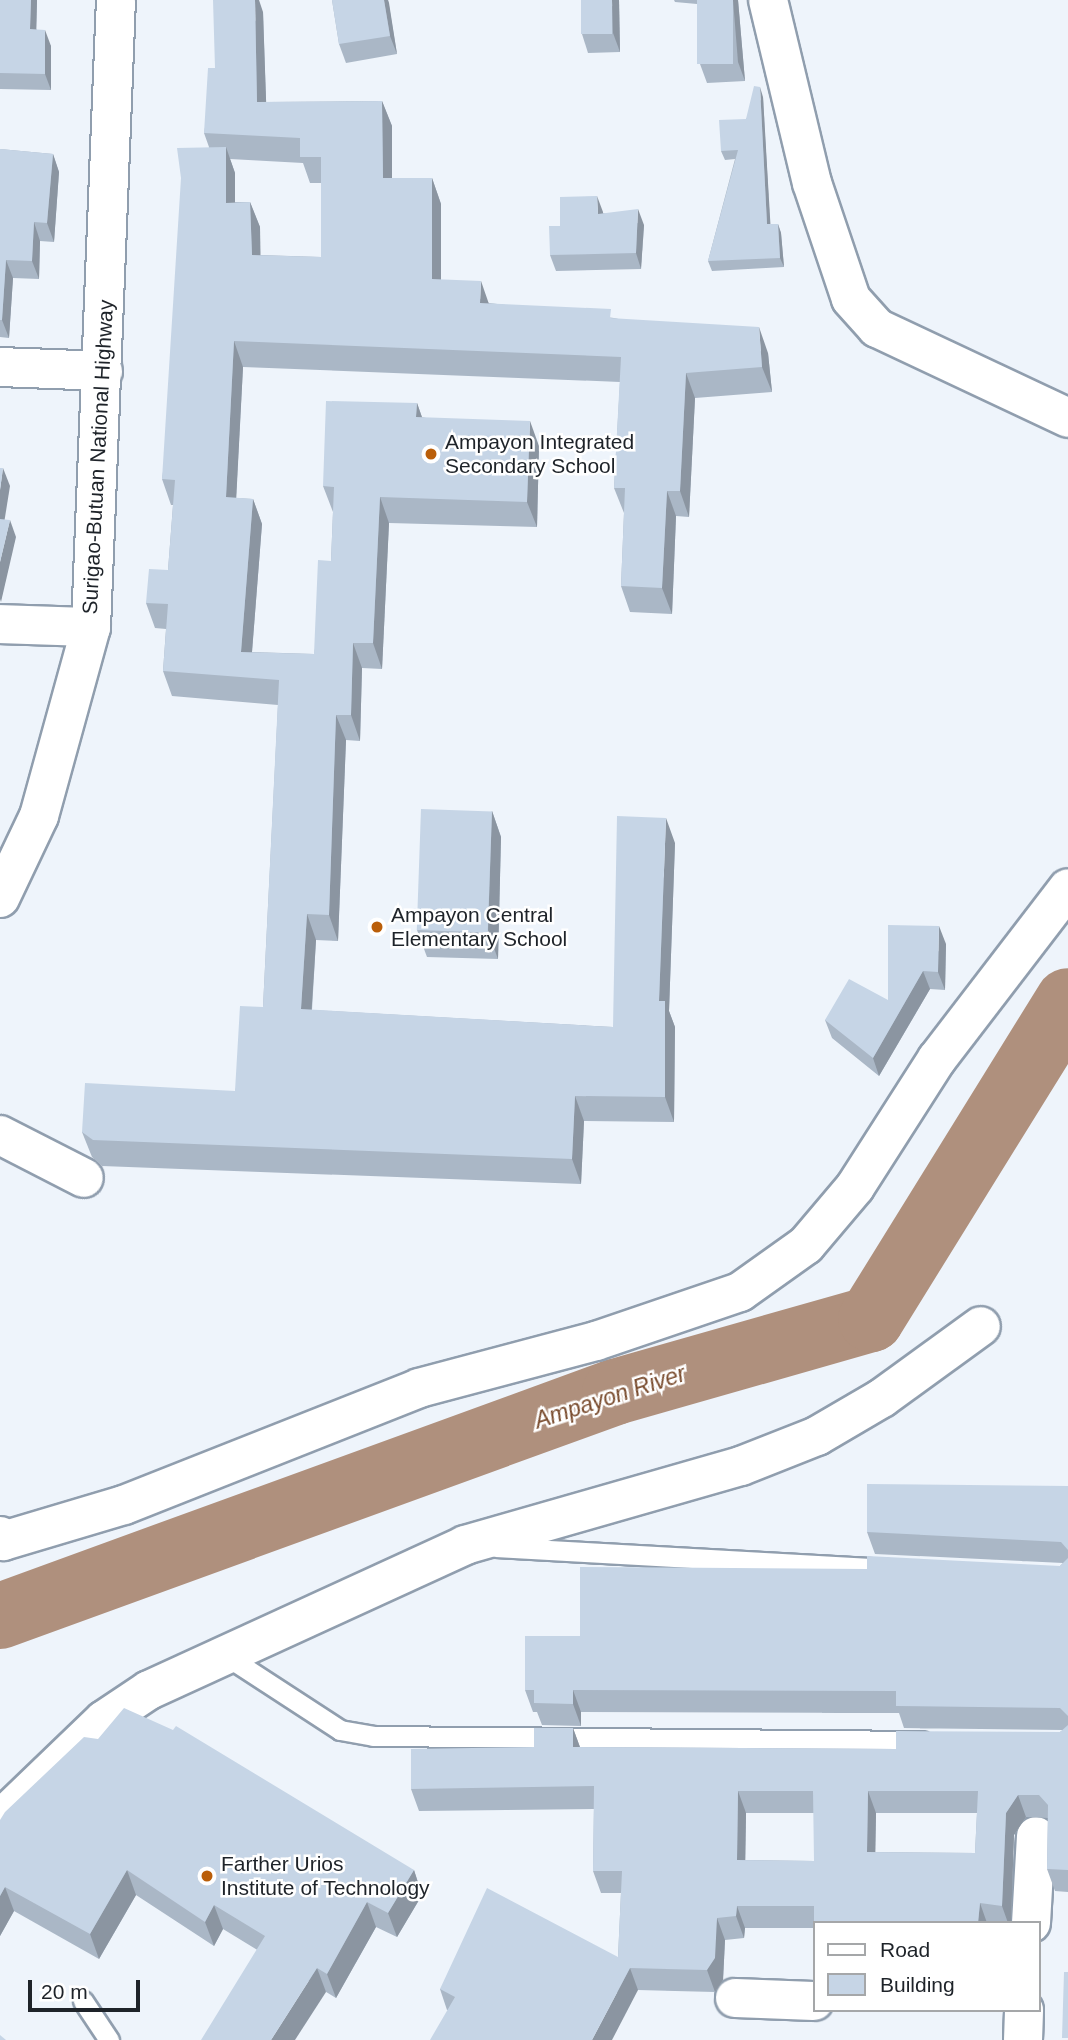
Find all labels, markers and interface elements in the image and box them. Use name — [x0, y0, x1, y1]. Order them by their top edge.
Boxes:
street label: Surigao-Butuan National Highway — [77, 299, 119, 615]
place label: Ampayon Integrated Secondary School — [445, 429, 634, 479]
marker: Ampayon Integrated Secondary School — [423, 446, 439, 462]
place label: Ampayon Central Elementary School — [391, 902, 567, 952]
marker: Ampayon Central Elementary School — [369, 919, 385, 935]
water label: Ampayon River — [531, 1360, 689, 1434]
place label: Farther Urios Institute of Technology — [221, 1851, 430, 1901]
marker: Farther Urios Institute of Technology — [199, 1868, 215, 1884]
legend — [813, 1921, 1040, 2012]
text: Road — [880, 1938, 930, 1961]
scale bar — [32, 1966, 144, 2010]
text: Building — [880, 1973, 955, 1996]
text: 20 m — [41, 1980, 88, 2003]

